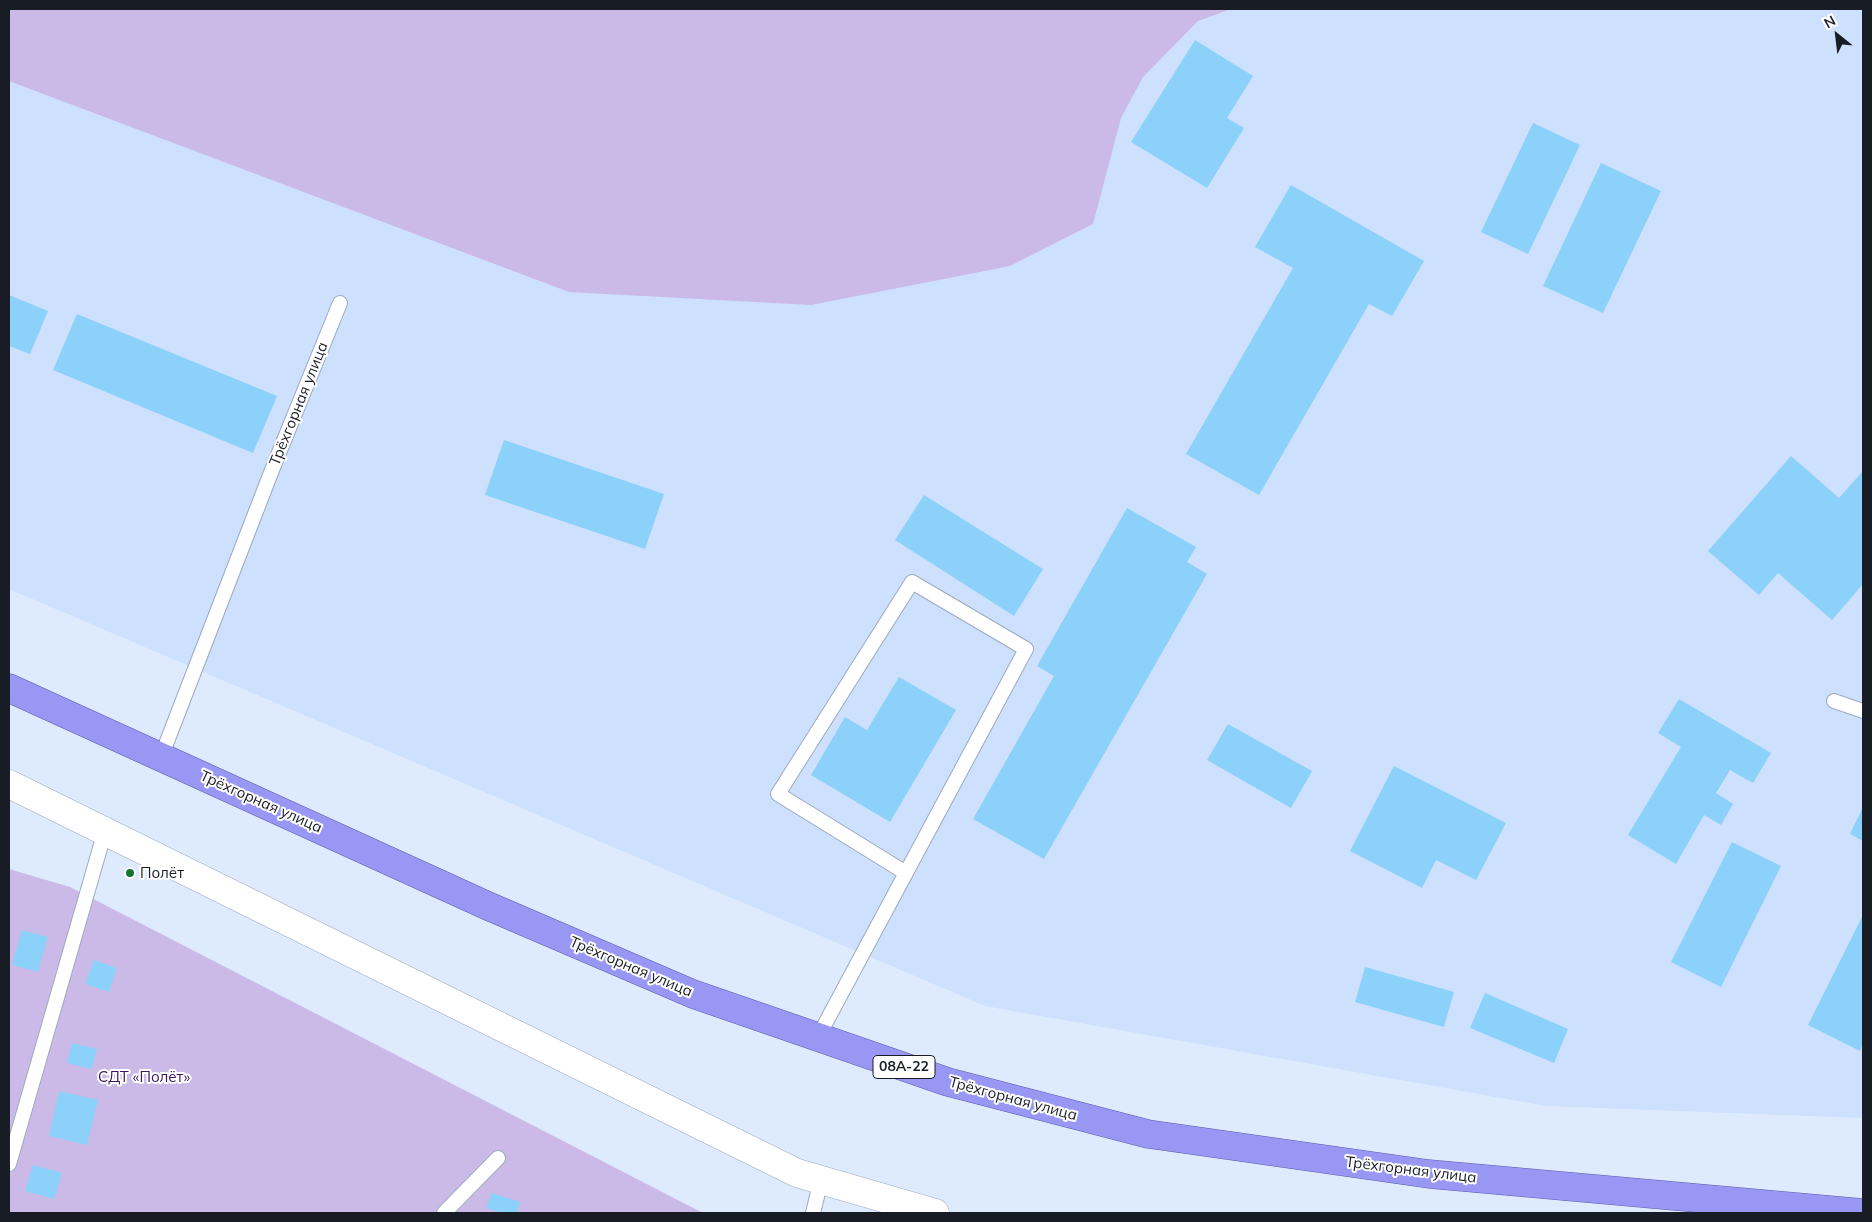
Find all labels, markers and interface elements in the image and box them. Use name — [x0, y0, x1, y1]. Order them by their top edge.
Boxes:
north arrow — [1812, 10, 1862, 60]
text: N — [1821, 11, 1839, 32]
street label: Трёхгорная улица — [266, 339, 332, 469]
street label: Трёхгорная улица — [197, 767, 325, 837]
place label: Полёт — [140, 864, 184, 882]
marker: Полёт — [124, 867, 136, 879]
street label: Трёхгорная улица — [567, 933, 695, 1001]
road number: 08А-22 — [873, 1056, 935, 1078]
park label: СДТ «Полёт» — [98, 1068, 190, 1086]
street label: Трёхгорная улица — [947, 1073, 1079, 1125]
street label: Трёхгорная улица — [1344, 1153, 1478, 1187]

